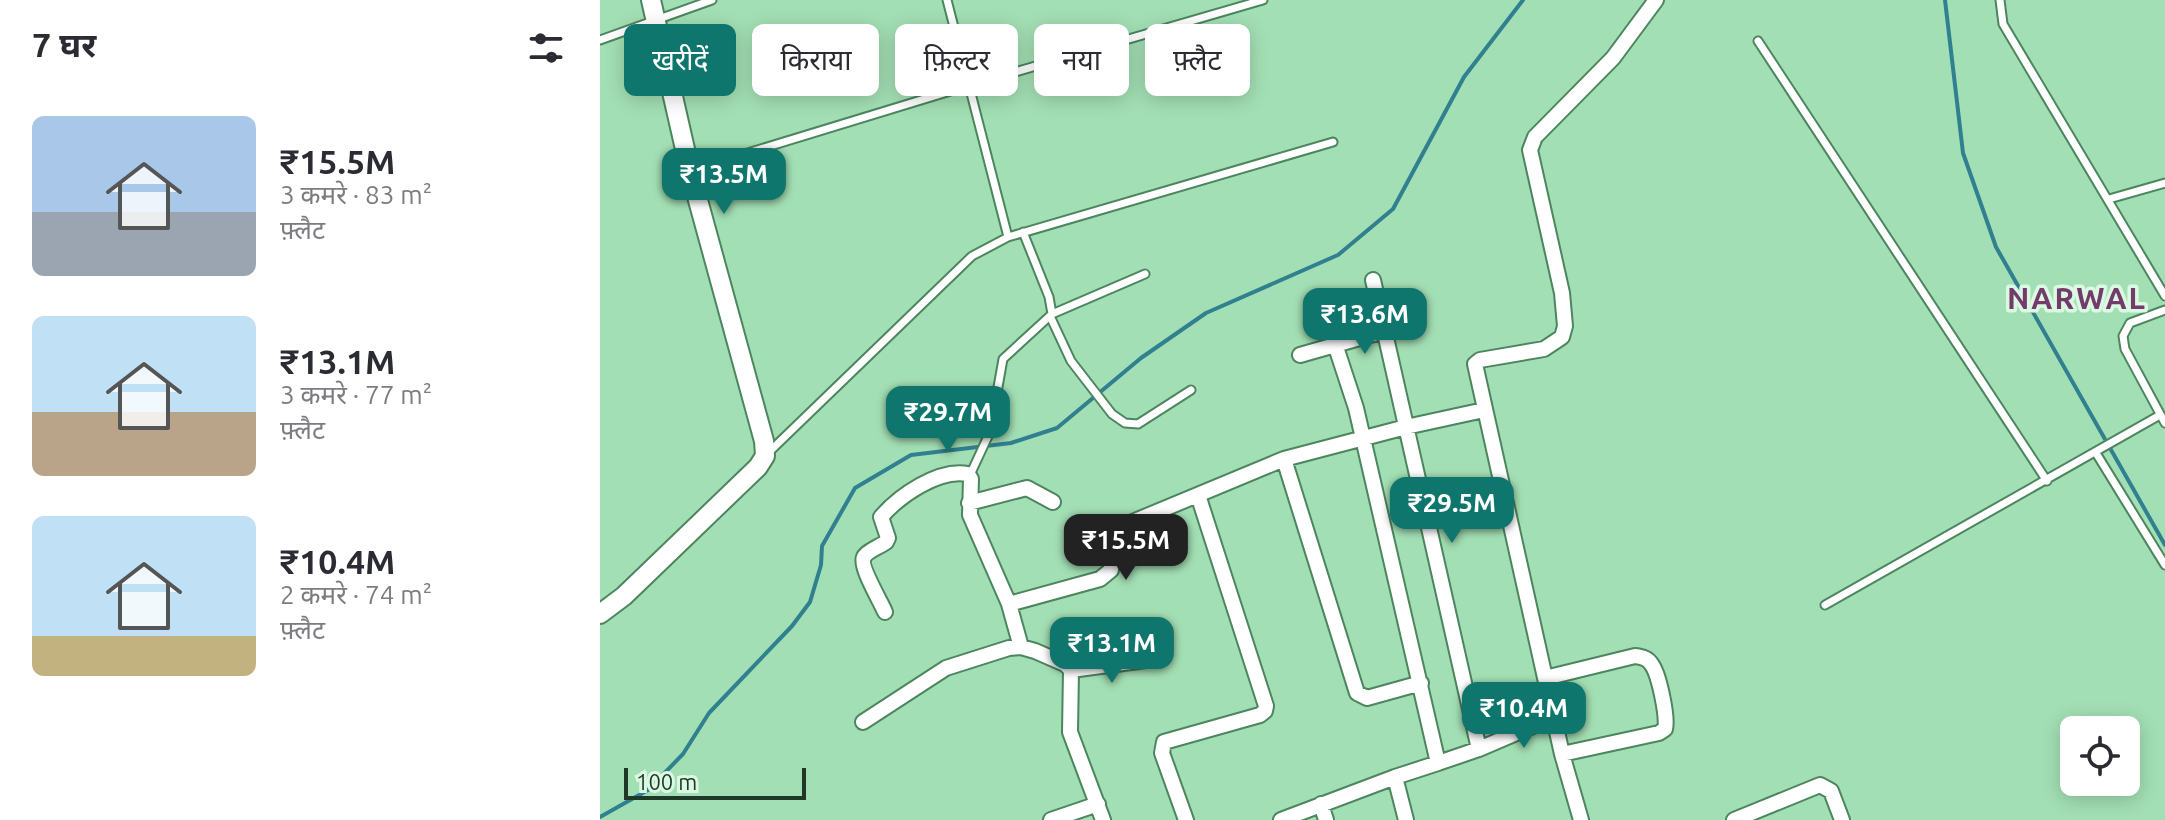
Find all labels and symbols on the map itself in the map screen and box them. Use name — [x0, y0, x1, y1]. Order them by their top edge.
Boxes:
pin: ₹13.5M — [659, 148, 789, 216]
district label: NARWAL — [2007, 281, 2147, 315]
pin: ₹13.6M — [1300, 288, 1430, 356]
pin: ₹29.7M — [883, 386, 1013, 454]
pin: ₹29.5M — [1387, 477, 1517, 545]
pin: ₹15.5M — [1061, 514, 1191, 582]
pin: ₹13.1M — [1047, 617, 1177, 685]
pin: ₹10.4M — [1459, 682, 1589, 750]
scale bar — [624, 764, 806, 800]

